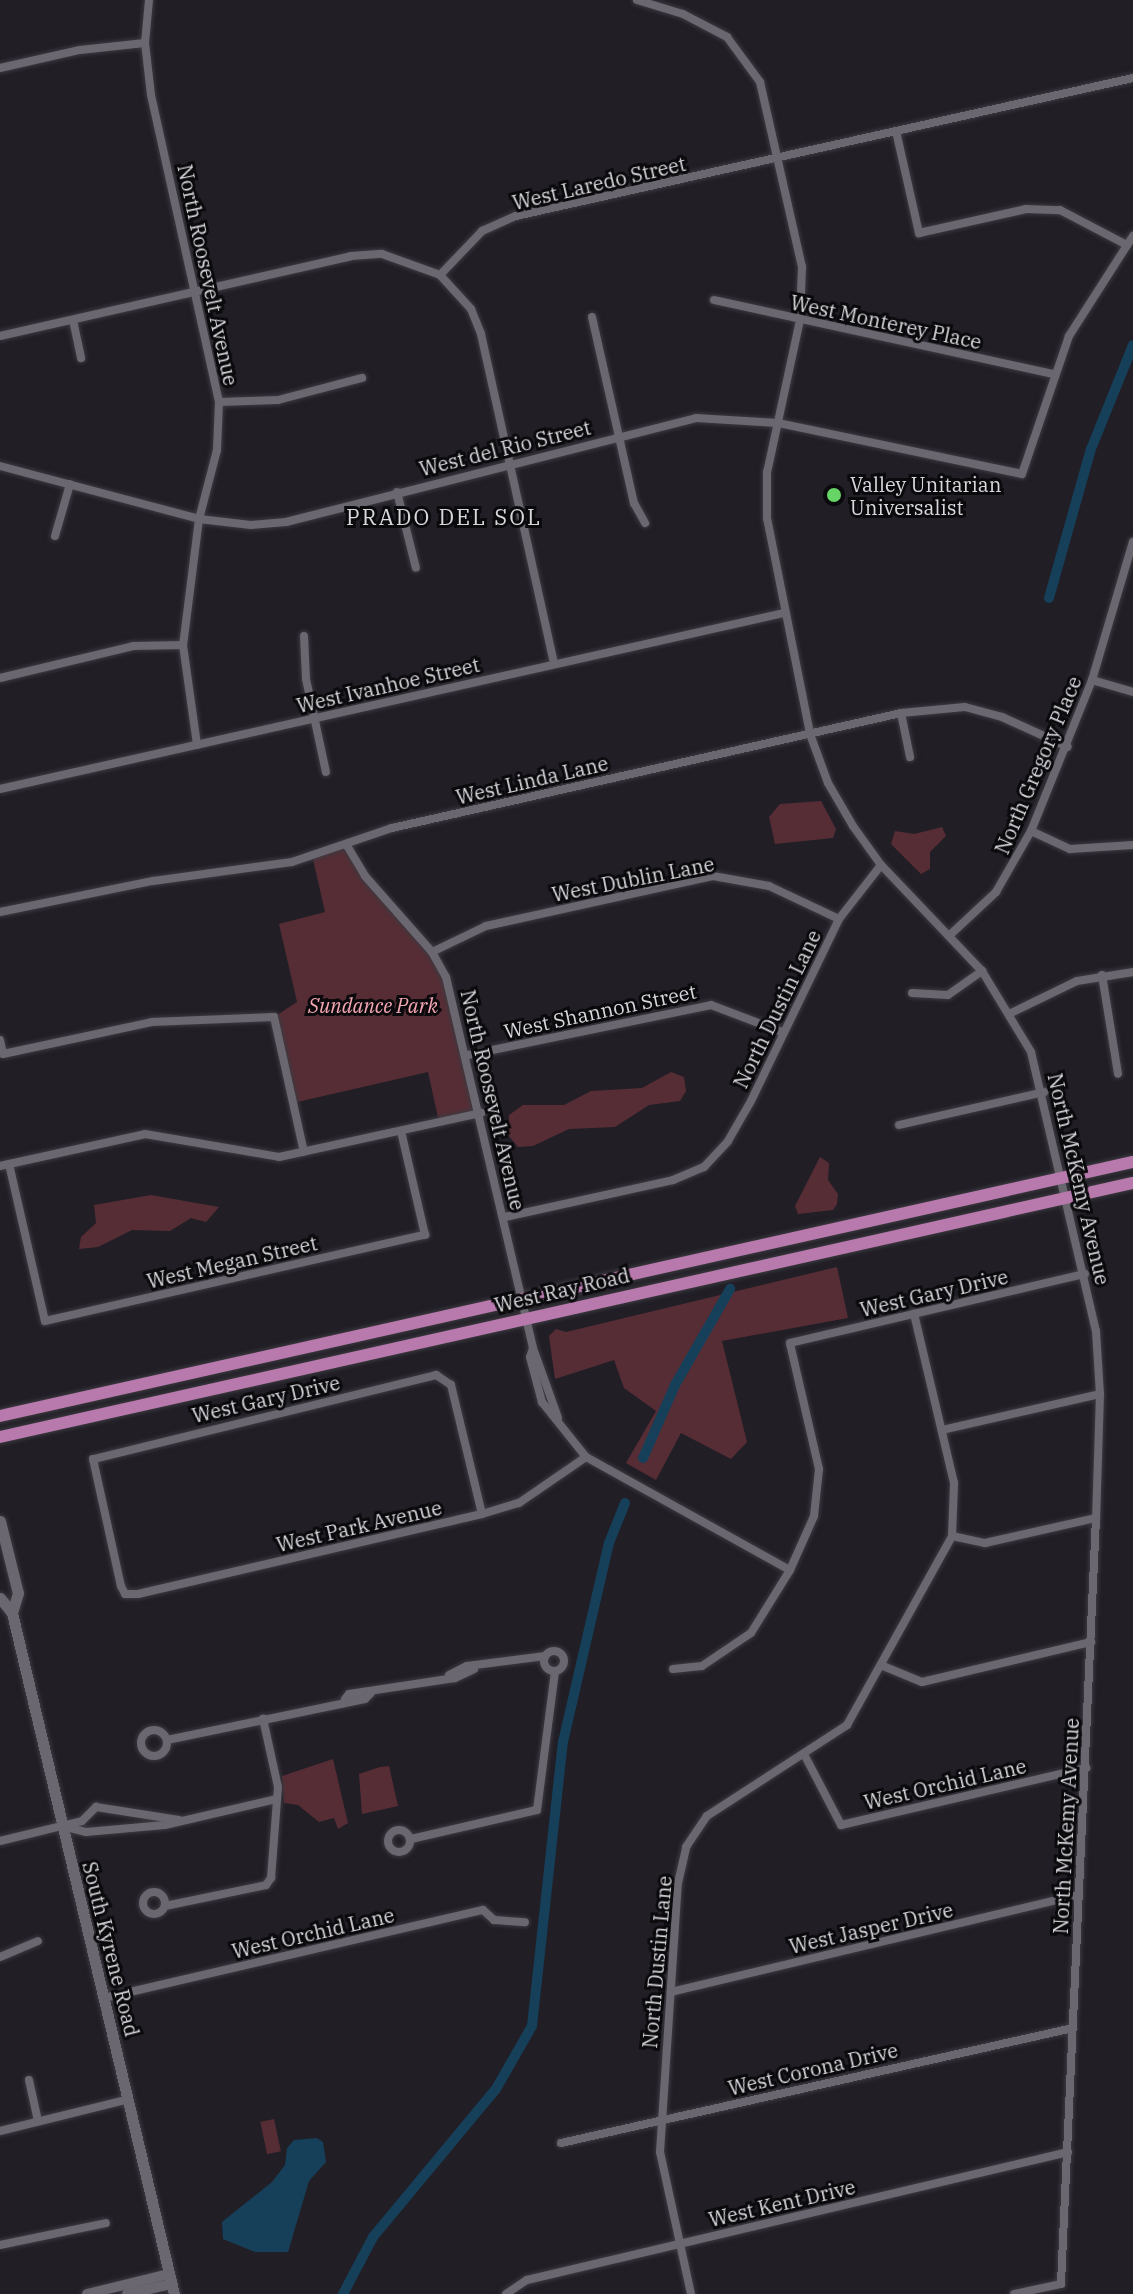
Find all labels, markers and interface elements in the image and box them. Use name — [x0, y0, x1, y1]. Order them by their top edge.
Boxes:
street label: West Laredo Street — [510, 151, 688, 215]
street label: North Roosevelt Avenue — [173, 162, 243, 388]
street label: West Monterey Place — [788, 290, 984, 354]
street label: West del Rio Street — [417, 415, 593, 481]
place label: Valley Unitarian Universalist — [850, 472, 1001, 519]
marker: Valley Unitarian Universalist — [825, 486, 843, 504]
district label: PRADO DEL SOL — [346, 504, 542, 530]
street label: West Ivanhoe Street — [294, 652, 482, 718]
street label: North Gregory Place — [990, 672, 1086, 858]
street label: West Linda Lane — [454, 751, 610, 809]
street label: West Dublin Lane — [550, 851, 716, 907]
street label: North Dustin Lane — [728, 926, 826, 1092]
street label: West Shannon Street — [502, 979, 698, 1043]
street label: North Roosevelt Avenue — [456, 987, 530, 1213]
park label: Sundance Park — [308, 993, 438, 1017]
street label: North McKemy Avenue — [1043, 1071, 1115, 1287]
street label: West Megan Street — [145, 1231, 319, 1293]
street label: West Ray Road — [492, 1263, 632, 1317]
street label: West Gary Drive — [858, 1264, 1010, 1322]
street label: West Gary Drive — [190, 1370, 342, 1428]
street label: West Park Avenue — [274, 1495, 444, 1557]
street label: North McKemy Avenue — [1048, 1717, 1084, 1935]
street label: West Orchid Lane — [861, 1754, 1029, 1814]
street label: South Kyrene Road — [78, 1859, 144, 2039]
street label: North Dustin Lane — [637, 1875, 677, 2049]
street label: West Jasper Drive — [787, 1897, 955, 1959]
street label: West Orchid Lane — [229, 1903, 397, 1963]
street label: West Corona Drive — [726, 2038, 900, 2100]
street label: West Kent Drive — [706, 2174, 858, 2232]

